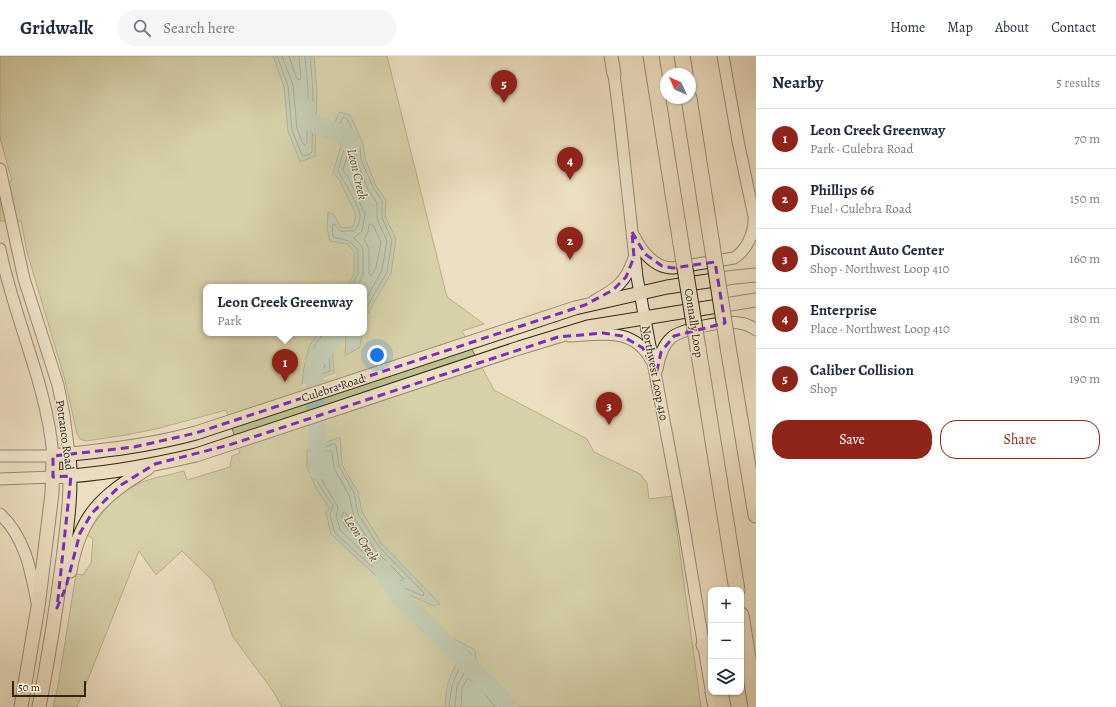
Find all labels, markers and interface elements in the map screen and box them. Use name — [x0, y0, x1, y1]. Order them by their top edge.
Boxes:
search box — [117, 10, 397, 46]
text: Gridwalk — [20, 15, 93, 41]
icon: search — [131, 17, 153, 39]
text: Search here — [163, 18, 235, 38]
text: Home — [890, 18, 925, 37]
text: Map — [947, 18, 973, 37]
text: About — [995, 18, 1029, 37]
text: Contact — [1051, 18, 1096, 37]
north arrow — [660, 68, 696, 104]
pin: 5 — [491, 70, 517, 103]
text: Nearby — [772, 71, 823, 94]
text: 5 results — [1056, 74, 1100, 91]
text: Leon Creek Greenway — [810, 120, 945, 140]
text: 1 — [783, 130, 787, 147]
text: 70 m — [1074, 130, 1100, 147]
text: Park · Culebra Road — [810, 140, 913, 157]
water label: Leon Creek — [343, 147, 372, 202]
pin: 4 — [557, 147, 583, 180]
text: Phillips 66 — [810, 180, 874, 200]
text: 2 — [782, 190, 788, 207]
text: 150 m — [1070, 190, 1100, 207]
text: Fuel · Culebra Road — [810, 200, 912, 217]
pin: 2 — [557, 227, 583, 260]
text: Discount Auto Center — [810, 240, 944, 260]
text: 3 — [782, 250, 788, 267]
text: 160 m — [1069, 250, 1100, 267]
text: Shop · Northwest Loop 410 — [810, 260, 949, 277]
popup — [203, 284, 367, 336]
street label: Connally Loop — [681, 287, 707, 359]
text: Leon Creek Greenway — [217, 292, 353, 312]
text: Enterprise — [810, 300, 877, 320]
text: 4 — [782, 310, 788, 327]
text: 180 m — [1069, 310, 1100, 327]
text: Park — [217, 312, 242, 329]
text: Place · Northwest Loop 410 — [810, 320, 950, 337]
street label: Northwest Loop 410 — [638, 324, 672, 422]
your location — [367, 345, 387, 365]
pin: 1 — [272, 349, 298, 382]
text: Caliber Collision — [810, 360, 914, 380]
street label: Culebra Road — [299, 370, 367, 406]
text: 5 — [782, 370, 788, 387]
text: 190 m — [1069, 370, 1100, 387]
text: Shop — [810, 380, 837, 397]
pin: 3 — [596, 392, 622, 425]
street label: Potranco Road — [52, 399, 78, 472]
button: Save — [772, 420, 932, 459]
button: Share — [940, 420, 1100, 459]
water label: Leon Creek — [340, 512, 383, 565]
map controls — [708, 587, 744, 695]
button: + — [708, 587, 744, 623]
button: − — [708, 623, 744, 659]
button: layers — [708, 659, 744, 695]
scale bar — [12, 679, 86, 698]
text: 50 m — [18, 680, 40, 695]

